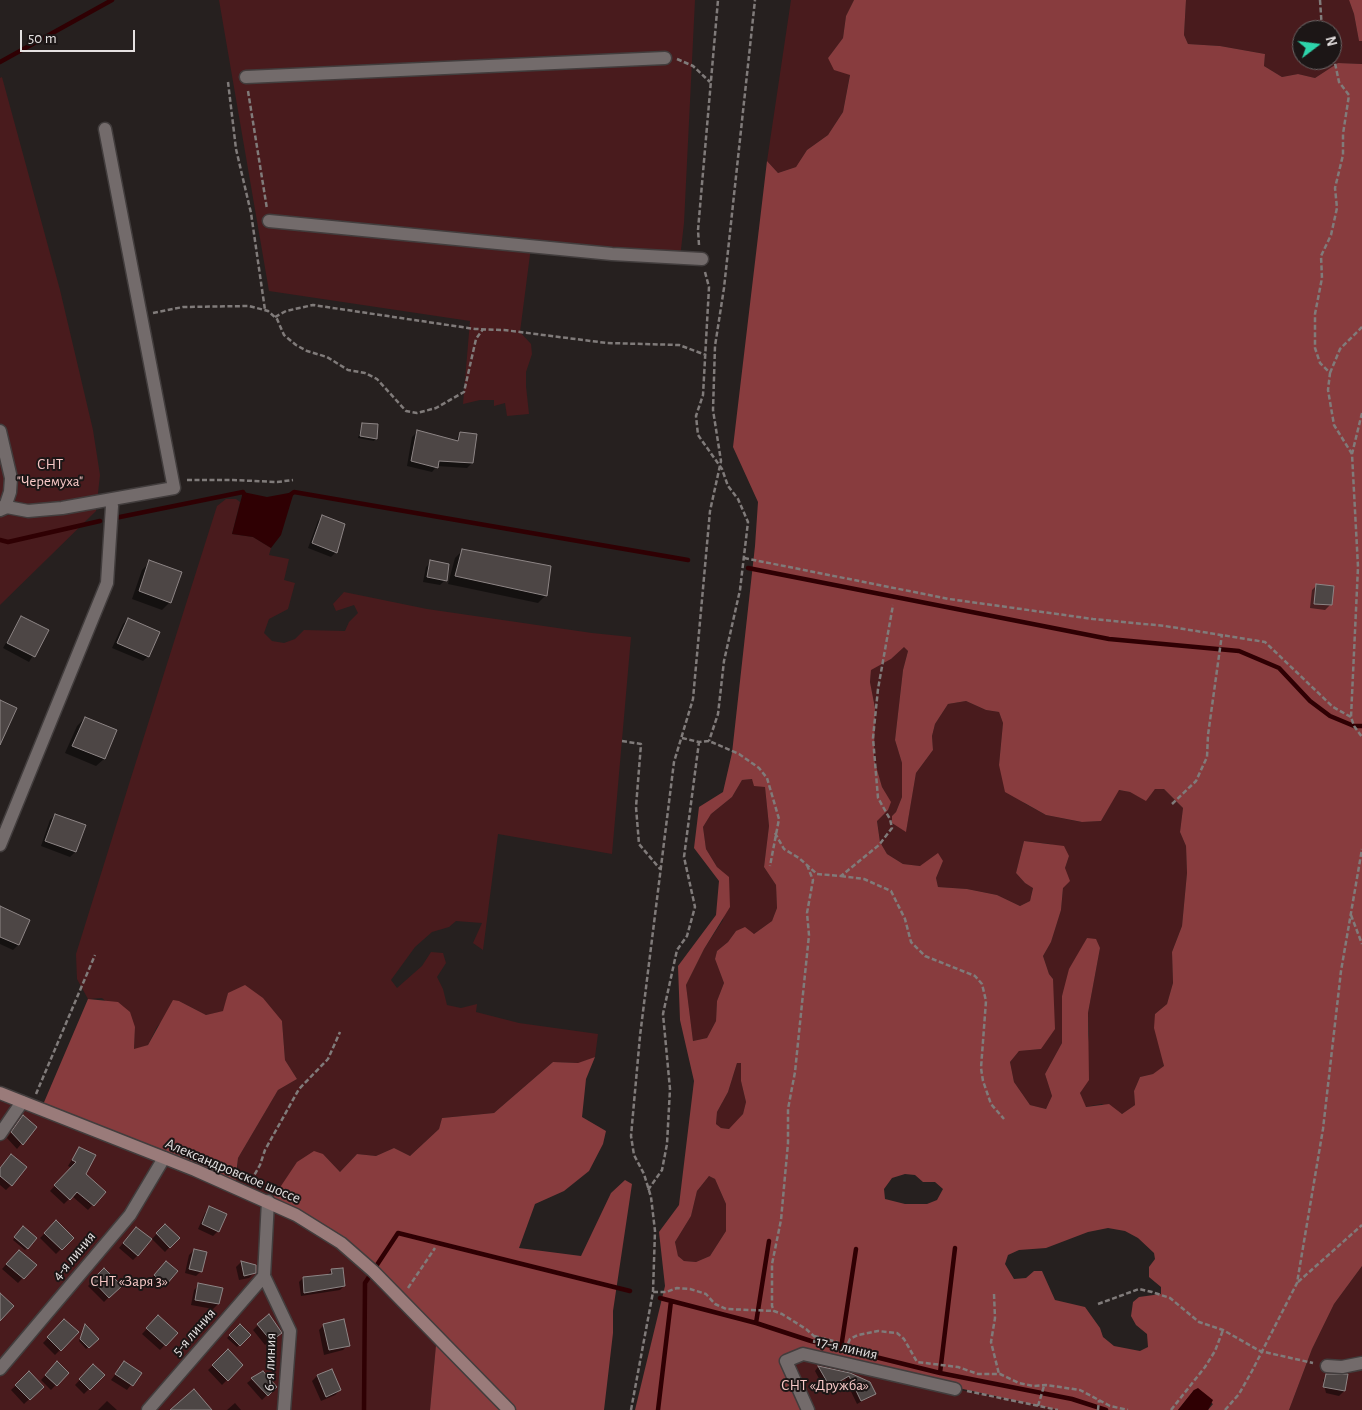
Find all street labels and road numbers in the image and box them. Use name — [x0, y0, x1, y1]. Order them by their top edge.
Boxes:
street label: Александровское шоссе — [163, 1134, 303, 1208]
street label: 4-я линия — [48, 1228, 100, 1284]
street label: 5-я линия — [168, 1304, 220, 1360]
street label: 17-я линия — [814, 1332, 880, 1364]
street label: 6-я линия — [260, 1333, 280, 1391]

